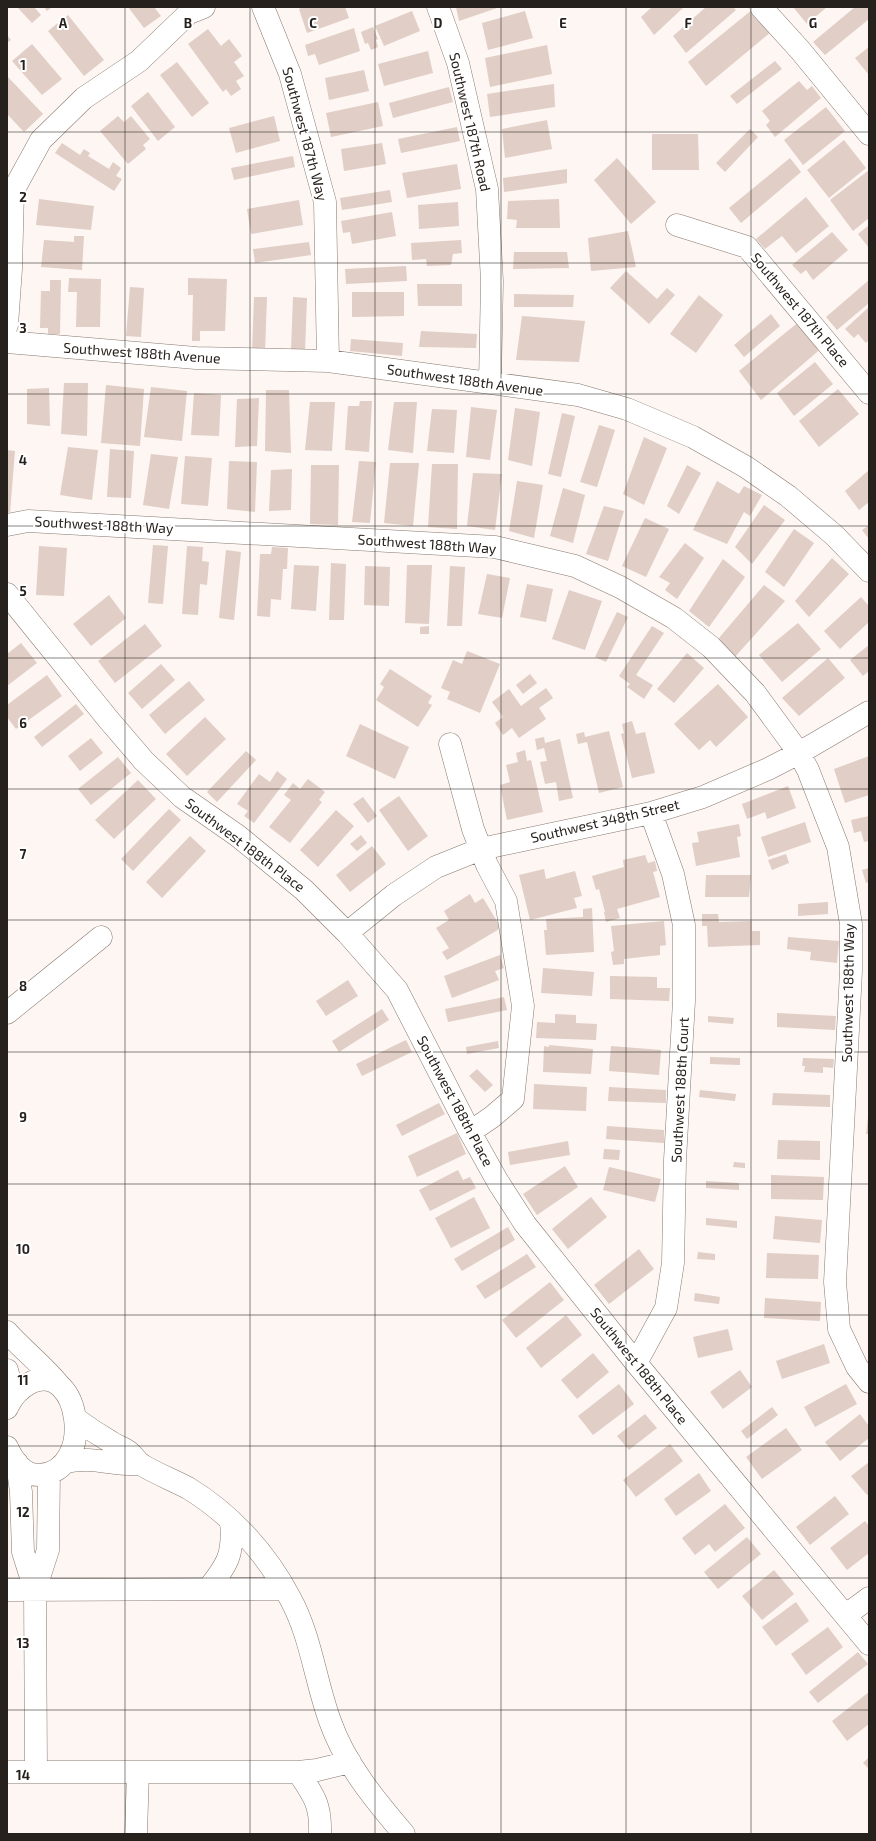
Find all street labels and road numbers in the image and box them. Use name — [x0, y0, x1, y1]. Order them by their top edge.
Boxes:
street label: Southwest 187th Road — [446, 51, 495, 193]
street label: Southwest 187th Way — [279, 65, 332, 203]
street label: Southwest 187th Place — [748, 249, 853, 370]
street label: Southwest 188th Avenue — [63, 339, 221, 366]
street label: Southwest 188th Avenue — [386, 360, 544, 399]
street label: Southwest 188th Way — [34, 512, 174, 537]
street label: Southwest 188th Way — [357, 530, 498, 557]
street label: Southwest 188th Place — [182, 794, 308, 895]
street label: Southwest 348th Street — [529, 795, 681, 846]
street label: Southwest 188th Way — [838, 923, 857, 1063]
street label: Southwest 188th Court — [667, 1017, 692, 1163]
street label: Southwest 188th Place — [414, 1033, 497, 1169]
street label: Southwest 188th Place — [587, 1304, 692, 1428]

